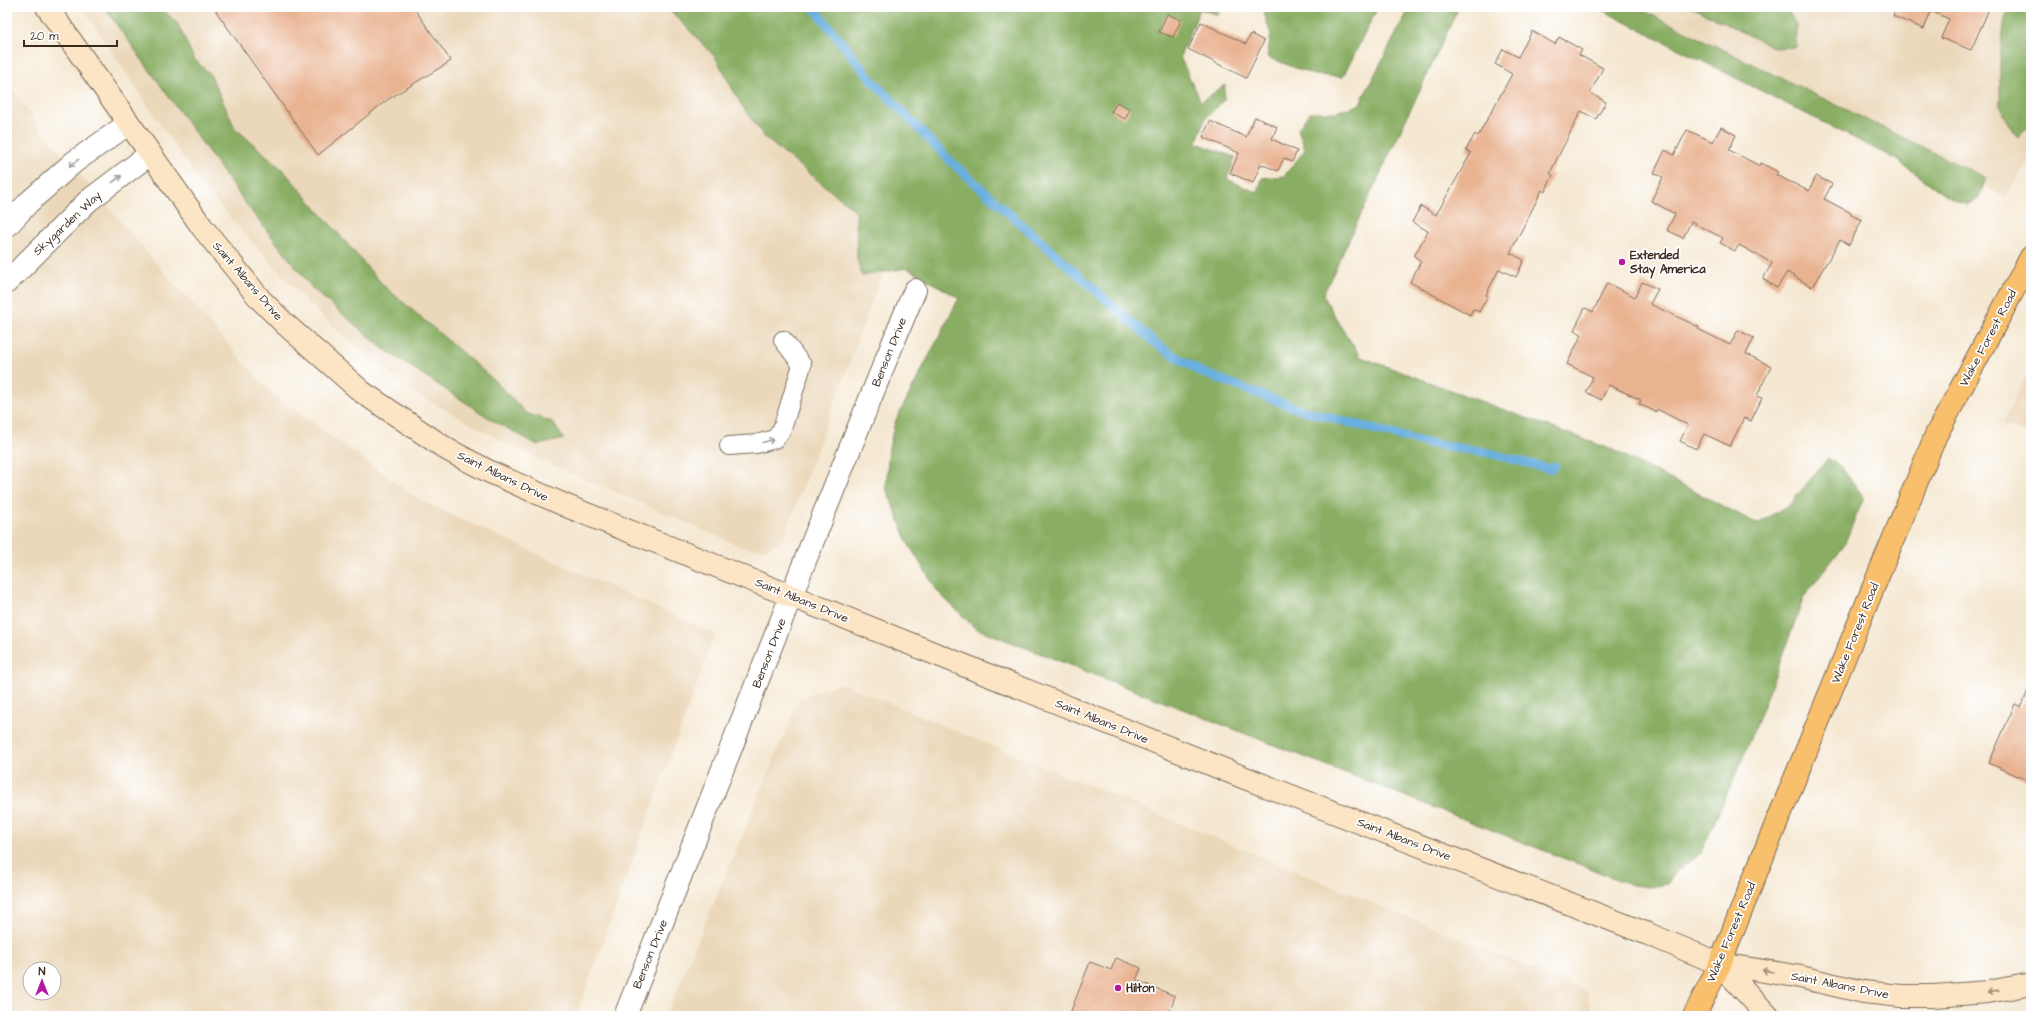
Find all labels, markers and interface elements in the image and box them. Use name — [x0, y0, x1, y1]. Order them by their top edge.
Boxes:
scale bar — [24, 22, 117, 48]
text: 20 m — [30, 28, 59, 45]
one-way arrow — [68, 159, 79, 167]
one-way arrow — [111, 174, 122, 183]
street label: Skygarden Way — [29, 187, 106, 260]
street label: Saint Albans Drive — [209, 238, 287, 325]
place label: Extended Stay America — [1629, 247, 1707, 279]
marker: Extended Stay America — [1617, 257, 1627, 267]
street label: Wake Forest Road — [1956, 287, 2021, 390]
street label: Benson Drive — [868, 314, 911, 389]
one-way arrow — [761, 436, 774, 444]
street label: Saint Albans Drive — [454, 447, 552, 506]
street label: Saint Albans Drive — [753, 574, 852, 627]
street label: Wake Forest Road — [1827, 580, 1883, 686]
street label: Benson Drive — [748, 615, 791, 691]
street label: Saint Albans Drive — [1053, 695, 1152, 748]
street label: Saint Albans Drive — [1354, 814, 1454, 865]
street label: Wake Forest Road — [1703, 879, 1760, 985]
street label: Benson Drive — [629, 916, 672, 991]
north arrow — [22, 961, 62, 1001]
text: N — [39, 964, 46, 979]
one-way arrow — [1761, 967, 1774, 975]
street label: Saint Albans Drive — [1789, 968, 1891, 1003]
place label: Hilton — [1126, 980, 1155, 997]
marker: Hilton — [1113, 983, 1123, 993]
one-way arrow — [1987, 987, 2000, 995]

